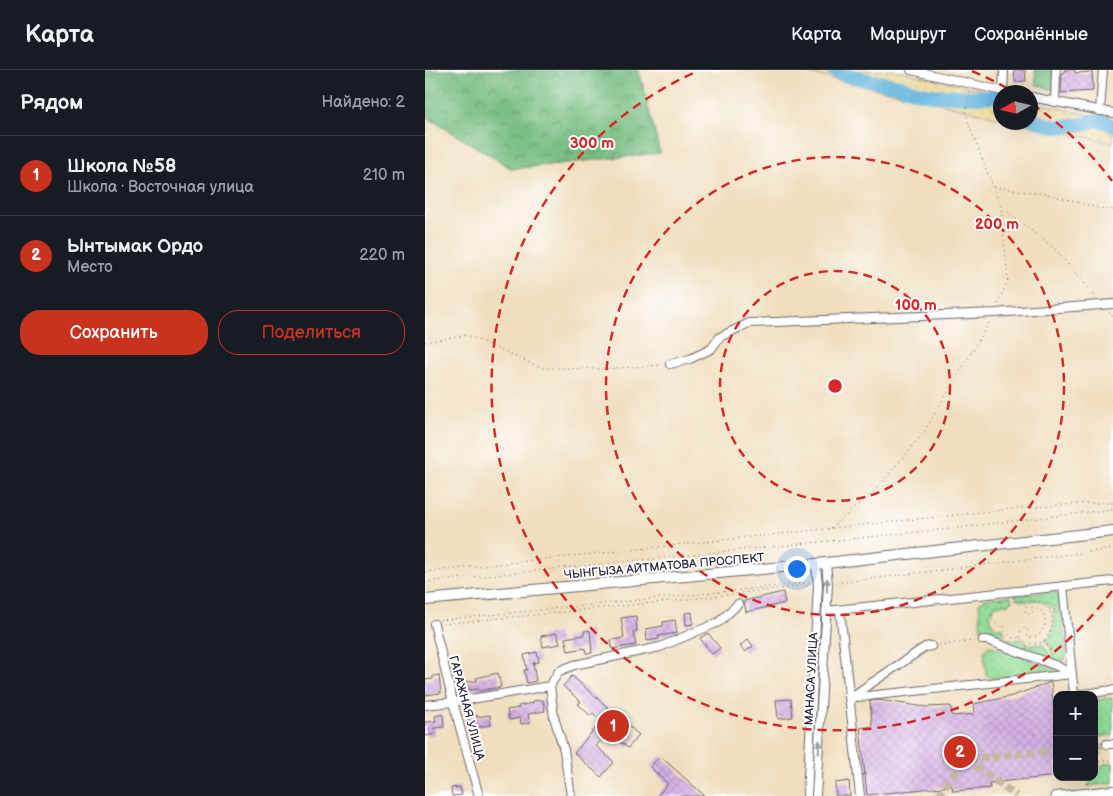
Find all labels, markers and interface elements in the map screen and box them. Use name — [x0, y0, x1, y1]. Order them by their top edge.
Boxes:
text: Карта — [25, 20, 94, 49]
text: Карта — [791, 24, 842, 45]
text: Маршрут — [870, 24, 946, 45]
text: Сохранённые — [974, 24, 1088, 45]
north arrow — [993, 85, 1038, 130]
text: Рядом — [20, 90, 83, 115]
text: Найдено: 2 — [321, 93, 405, 112]
text: 300 m — [570, 134, 614, 153]
text: Школа №58 — [67, 155, 176, 178]
text: 1 — [33, 166, 39, 185]
text: 210 m — [363, 166, 405, 185]
text: Школа · Восточная улица — [67, 178, 254, 197]
text: 200 m — [975, 215, 1019, 234]
text: Ынтымак Ордо — [67, 235, 203, 258]
text: 2 — [31, 246, 41, 265]
text: 220 m — [359, 246, 405, 265]
text: Место — [67, 258, 113, 277]
text: 100 m — [895, 296, 937, 315]
button: Сохранить — [20, 310, 208, 355]
button: Поделиться — [218, 310, 405, 355]
centre of rings — [826, 377, 844, 395]
street label: ЧЫНГЫЗА АЙТМАТОВА ПРОСПЕКТ — [563, 550, 765, 583]
your location — [784, 556, 810, 582]
one-way arrow — [823, 577, 831, 593]
street label: МАНАСА УЛИЦА — [802, 632, 821, 726]
street label: ГАРАЖНАЯ УЛИЦА — [445, 654, 488, 763]
map controls — [1053, 691, 1098, 781]
button: + — [1053, 691, 1098, 736]
pin: 1 — [597, 707, 629, 745]
pin: 2 — [944, 733, 976, 771]
button: − — [1053, 736, 1098, 781]
one-way arrow — [815, 739, 823, 755]

